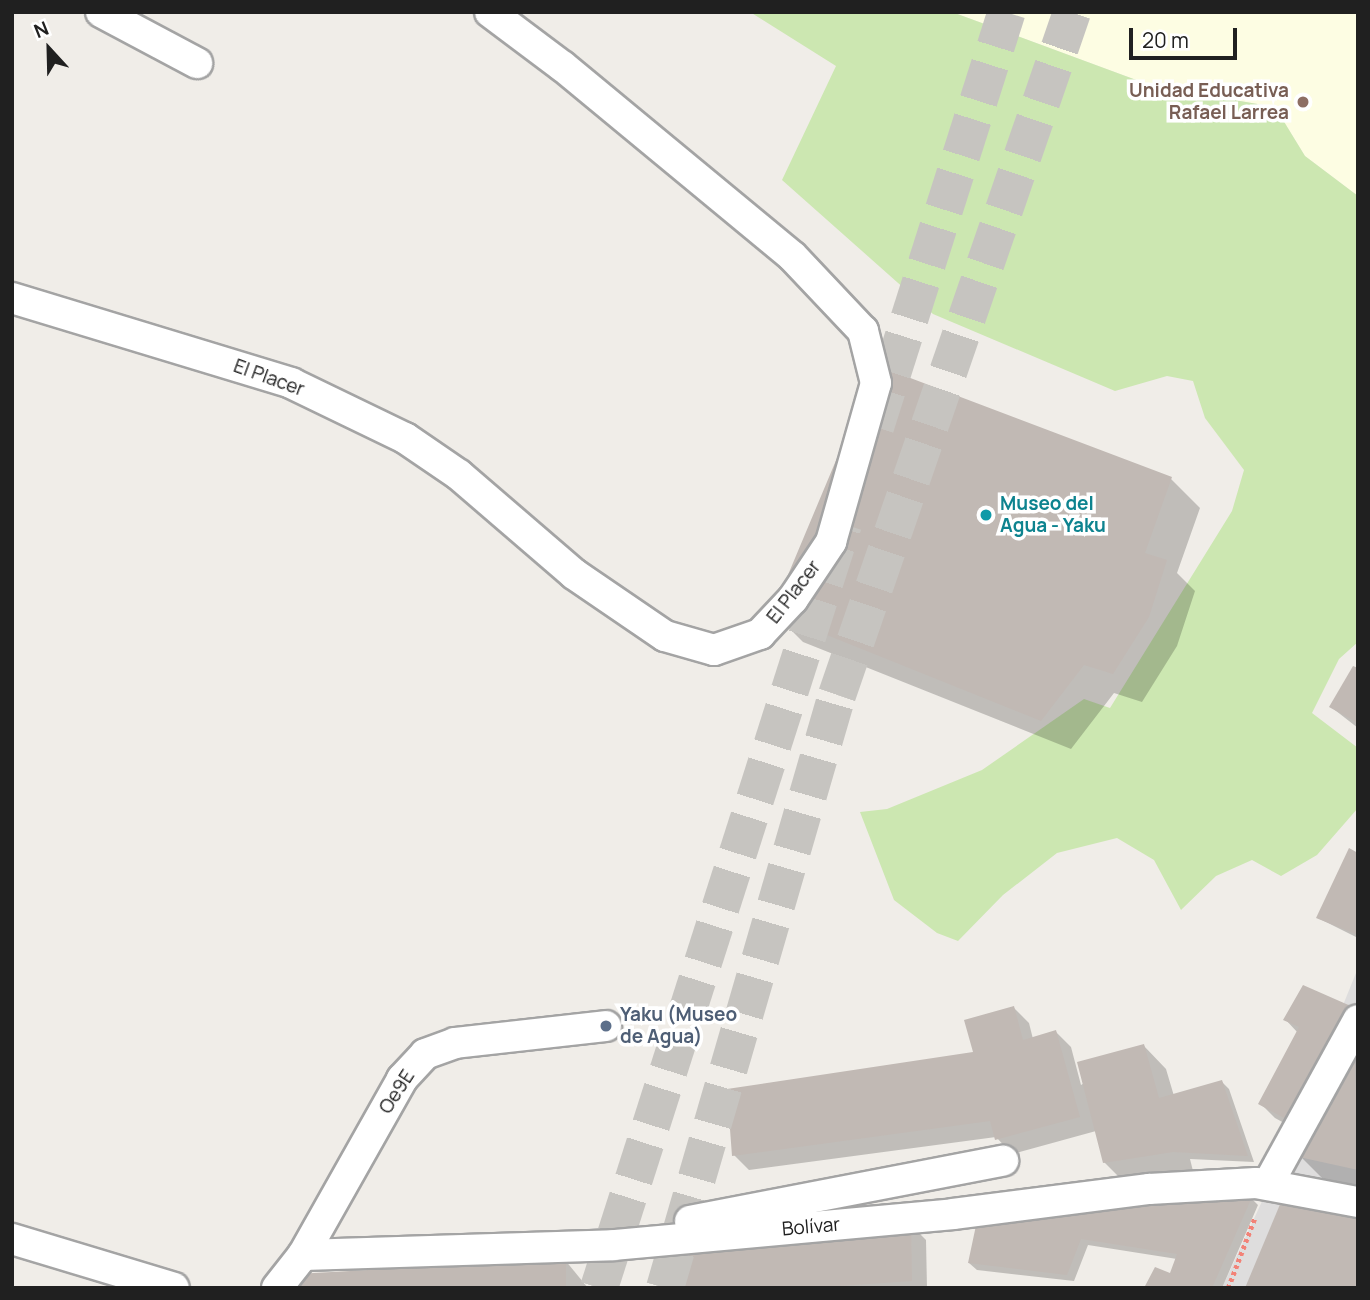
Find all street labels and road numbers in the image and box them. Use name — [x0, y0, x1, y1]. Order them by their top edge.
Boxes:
street label: El Placer — [230, 355, 308, 401]
street label: El Placer — [762, 556, 826, 628]
street label: Oe9E — [375, 1066, 419, 1118]
street label: Bolívar — [781, 1213, 841, 1241]

